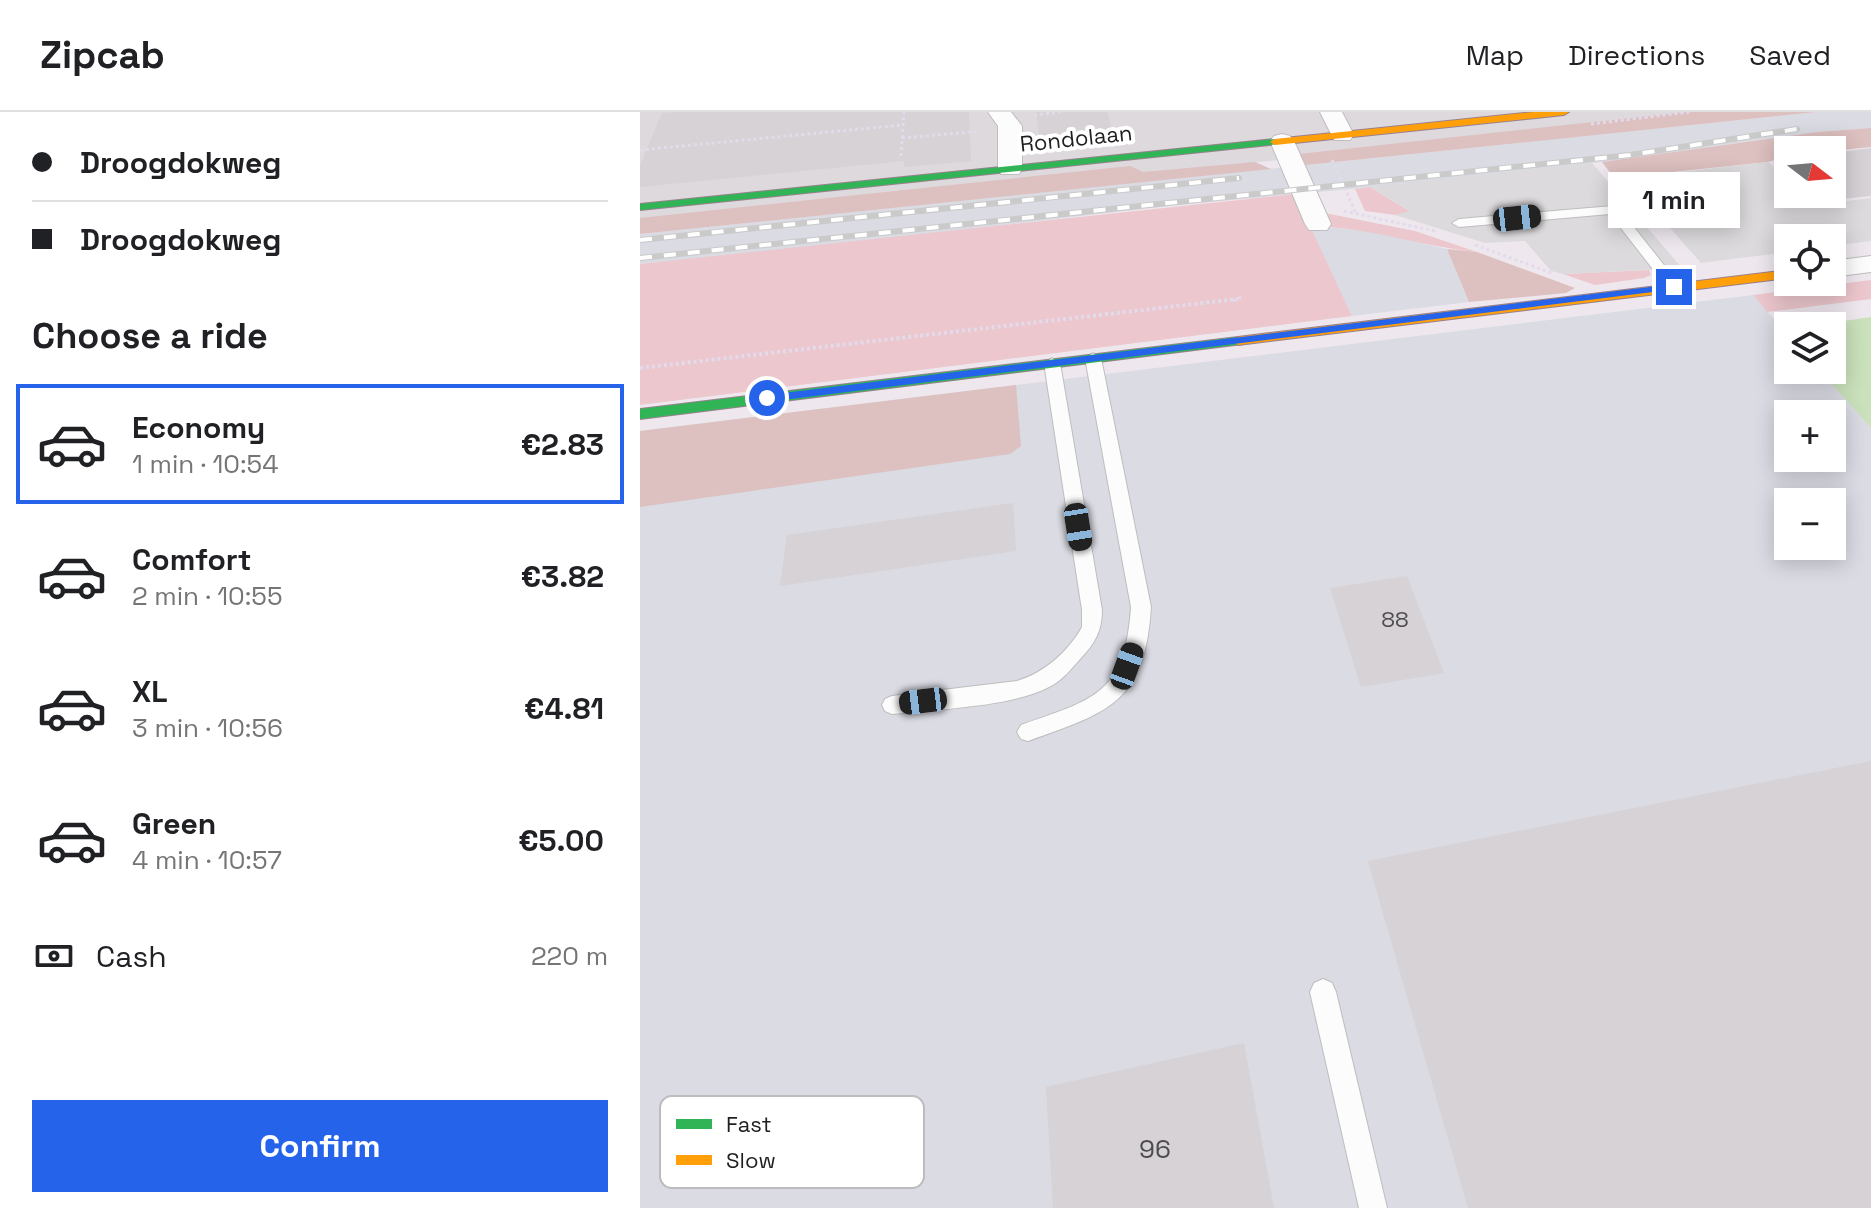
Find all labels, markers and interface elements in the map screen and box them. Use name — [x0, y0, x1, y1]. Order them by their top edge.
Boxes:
text: Zipcab — [40, 31, 165, 79]
text: Map — [1466, 37, 1524, 73]
text: Directions — [1568, 37, 1705, 73]
text: Saved — [1749, 37, 1831, 73]
street label: Rondolaan — [1018, 118, 1134, 158]
north arrow — [1774, 136, 1846, 208]
map controls — [1774, 136, 1846, 560]
text: Droogdokweg — [80, 143, 282, 182]
callout: 1 min — [1608, 171, 1740, 227]
text: 1 min — [1642, 183, 1706, 217]
car — [1492, 204, 1542, 232]
text: Droogdokweg — [80, 220, 282, 259]
button: locate — [1774, 224, 1846, 296]
route end — [1656, 269, 1692, 305]
button: layers — [1774, 312, 1846, 384]
text: Choose a ride — [32, 313, 268, 359]
route start — [749, 380, 785, 416]
button: + — [1774, 400, 1846, 472]
icon: car — [36, 408, 108, 480]
text: Economy — [132, 408, 265, 447]
text: €2.83 — [521, 425, 604, 464]
text: 1 min · 10:54 — [132, 447, 278, 481]
button: − — [1774, 488, 1846, 560]
car — [1062, 501, 1094, 553]
icon: car — [36, 540, 108, 612]
text: Comfort — [132, 540, 251, 579]
text: €3.82 — [521, 557, 604, 596]
text: 2 min · 10:55 — [132, 579, 283, 613]
house number: 88 — [1381, 605, 1409, 633]
car — [1108, 639, 1146, 693]
icon: car — [36, 672, 108, 744]
text: XL — [132, 672, 168, 711]
car — [898, 686, 948, 716]
text: €4.81 — [524, 689, 604, 728]
text: 3 min · 10:56 — [132, 711, 283, 745]
icon: car — [36, 804, 108, 876]
text: Green — [132, 804, 216, 843]
text: €5.00 — [518, 821, 604, 860]
text: 4 min · 10:57 — [132, 843, 282, 877]
icon: cash — [32, 934, 76, 978]
text: Cash — [96, 937, 167, 976]
text: 220 m — [531, 939, 608, 973]
legend — [660, 1096, 924, 1188]
button: Confirm — [32, 1100, 608, 1192]
text: Fast — [726, 1110, 772, 1138]
house number: 96 — [1139, 1132, 1171, 1166]
text: Slow — [726, 1146, 776, 1174]

